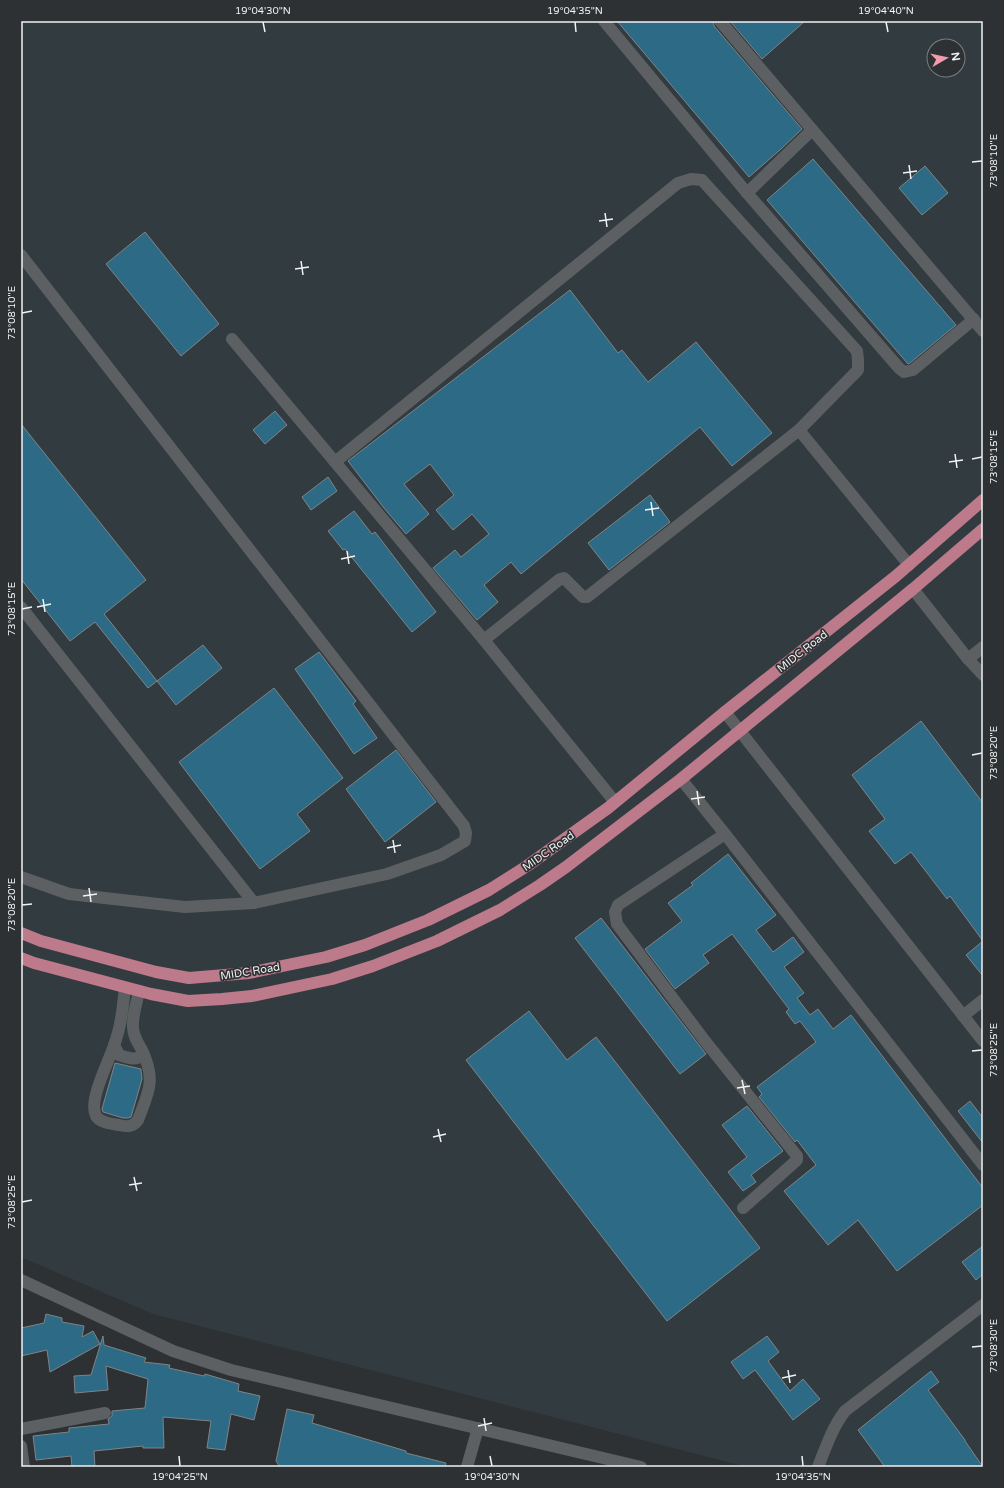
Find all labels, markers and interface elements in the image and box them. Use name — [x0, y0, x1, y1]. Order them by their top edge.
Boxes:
text: 19°04'30"N — [235, 5, 291, 17]
text: 19°04'35"N — [547, 5, 603, 17]
text: 19°04'40"N — [858, 5, 914, 17]
north arrow — [926, 38, 966, 78]
text: N — [948, 51, 962, 62]
text: 73°08'10"E — [988, 134, 1000, 188]
text: 73°08'10"E — [6, 286, 18, 340]
text: 73°08'15"E — [988, 430, 1000, 484]
text: 73°08'15"E — [6, 582, 18, 636]
street label: MIDC Road — [775, 628, 830, 675]
text: 73°08'20"E — [988, 726, 1000, 780]
street label: MIDC Road — [520, 829, 577, 874]
text: 73°08'20"E — [6, 878, 18, 932]
street label: MIDC Road — [219, 960, 281, 983]
text: 73°08'25"E — [988, 1023, 1000, 1077]
text: 73°08'25"E — [6, 1175, 18, 1229]
text: 73°08'30"E — [988, 1319, 1000, 1373]
text: 19°04'25"N — [152, 1471, 208, 1483]
text: 19°04'30"N — [464, 1471, 520, 1483]
text: 19°04'35"N — [775, 1471, 831, 1483]

